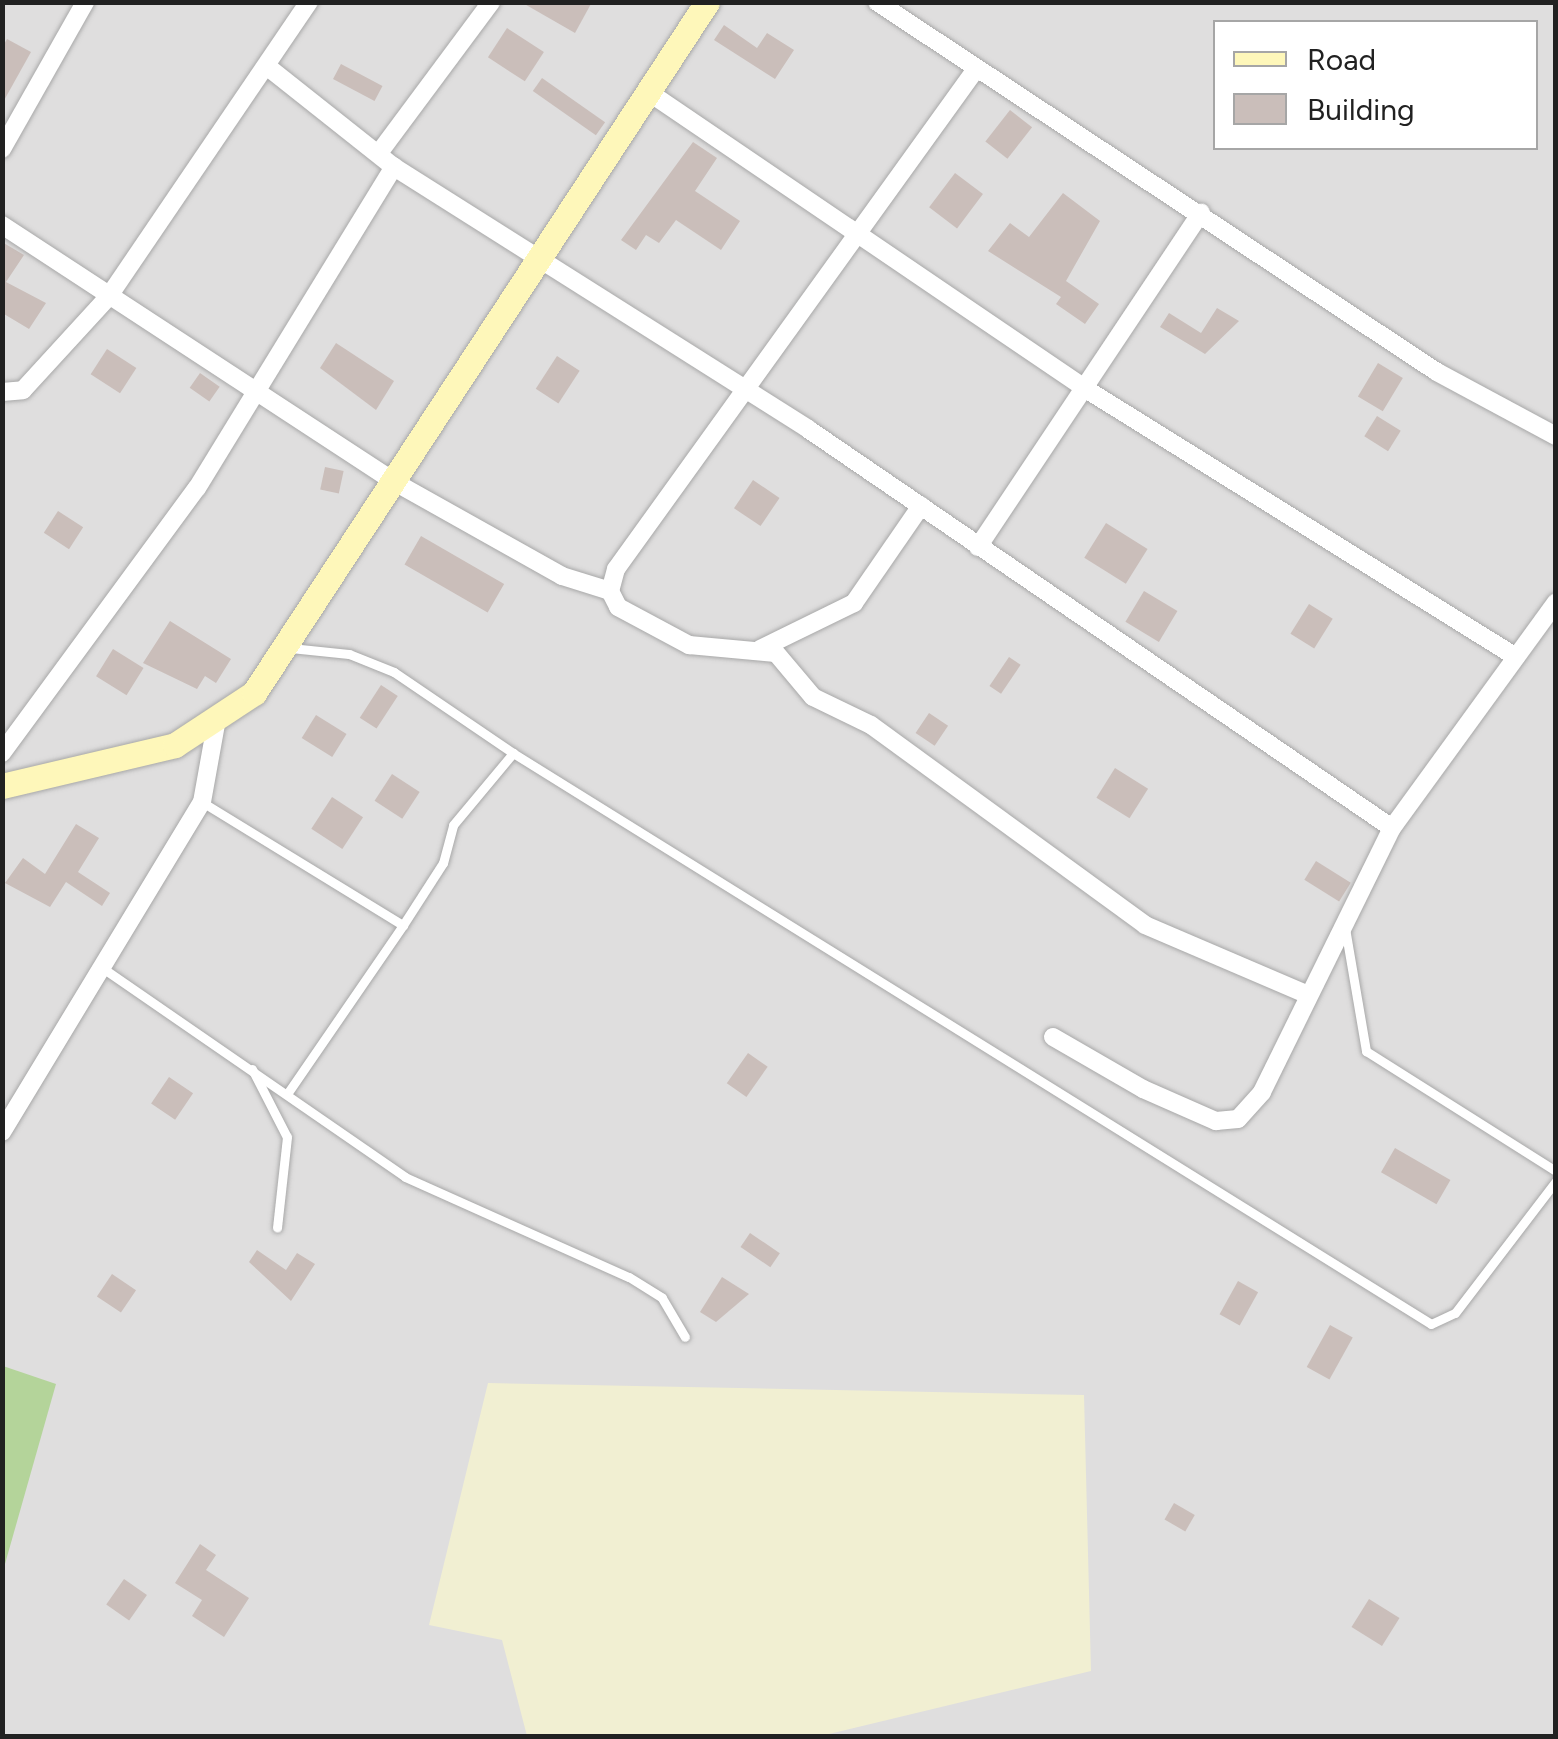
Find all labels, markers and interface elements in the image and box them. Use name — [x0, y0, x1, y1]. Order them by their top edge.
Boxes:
legend — [1213, 20, 1538, 150]
text: Road — [1307, 41, 1376, 78]
text: Building — [1307, 91, 1415, 128]

